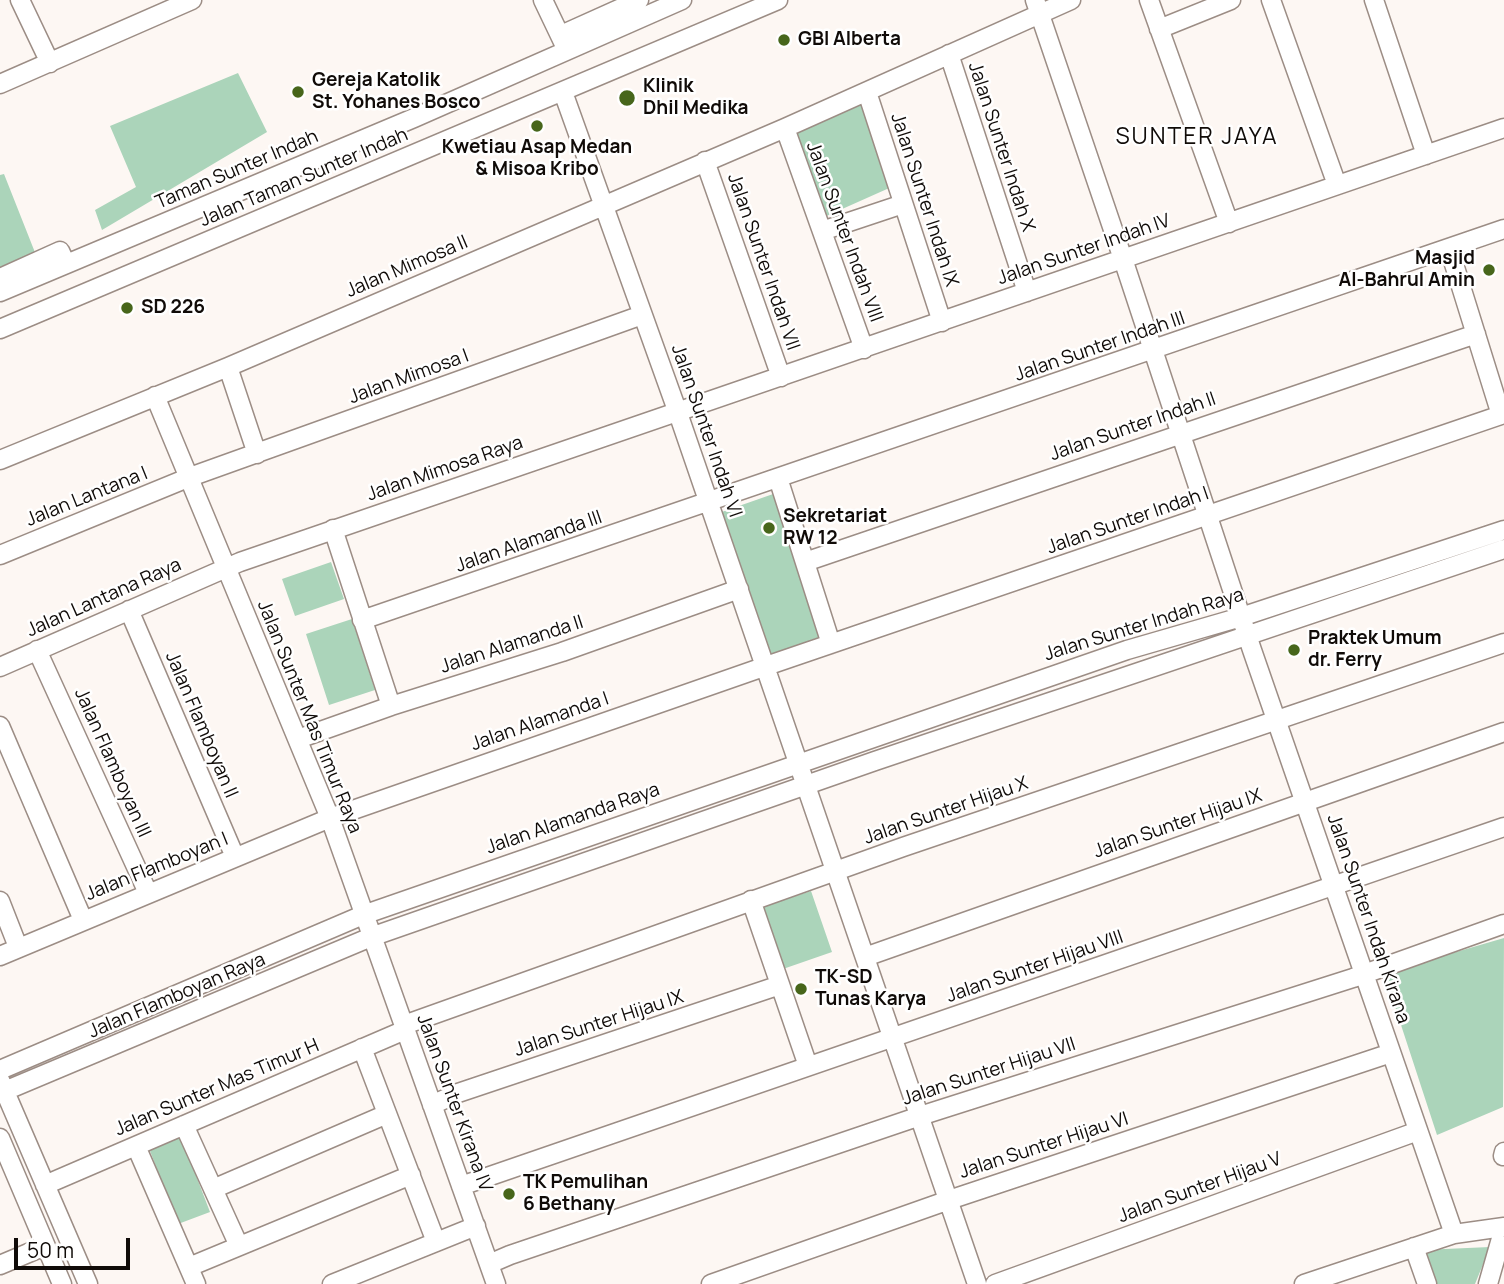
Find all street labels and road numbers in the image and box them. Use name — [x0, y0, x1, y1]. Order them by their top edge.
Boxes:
street label: Jalan Sunter Indah X — [963, 59, 1039, 235]
street label: Jalan Sunter Indah IX — [885, 110, 963, 290]
street label: Jalan Taman Sunter Indah — [197, 124, 411, 232]
street label: Taman Sunter Indah — [152, 125, 322, 215]
street label: Jalan Sunter Indah VIII — [801, 139, 887, 325]
street label: Jalan Sunter Indah VII — [722, 171, 804, 353]
street label: Jalan Sunter Indah IV — [995, 210, 1173, 290]
street label: Jalan Mimosa II — [343, 231, 471, 303]
street label: Jalan Sunter Indah III — [1012, 307, 1188, 387]
street label: Jalan Sunter Indah VI — [666, 342, 746, 520]
street label: Jalan Mimosa I — [346, 345, 472, 409]
street label: Jalan Sunter Indah II — [1047, 388, 1219, 466]
street label: Jalan Mimosa Raya — [364, 432, 526, 506]
street label: Jalan Lantana I — [23, 462, 151, 532]
street label: Jalan Sunter Indah I — [1044, 483, 1212, 559]
street label: Jalan Alamanda III — [453, 506, 605, 578]
street label: Jalan Lantana Raya — [23, 554, 185, 642]
street label: Jalan Sunter Indah Raya — [1041, 584, 1247, 666]
street label: Jalan Sunter Mas Timur Raya — [252, 597, 366, 837]
street label: Jalan Alamanda II — [438, 611, 586, 679]
street label: Jalan Flamboyan II — [160, 649, 242, 801]
street label: Jalan Flamboyan III — [69, 685, 155, 841]
street label: Jalan Alamanda I — [468, 688, 612, 756]
street label: Jalan Sunter Hijau X — [861, 772, 1031, 850]
street label: Jalan Alamanda Raya — [483, 779, 663, 859]
street label: Jalan Sunter Hijau IX — [1091, 784, 1265, 864]
street label: Jalan Sunter Indah Kirana — [1321, 811, 1415, 1027]
street label: Jalan Flamboyan I — [82, 828, 232, 906]
street label: Jalan Sunter Hijau VIII — [944, 926, 1126, 1008]
street label: Jalan Flamboyan Raya — [85, 948, 269, 1044]
street label: Jalan Sunter Hijau IX — [512, 986, 686, 1062]
street label: Jalan Sunter Kirana IV — [411, 1011, 497, 1195]
street label: Jalan Sunter Hijau VII — [899, 1033, 1079, 1111]
street label: Jalan Sunter Mas Timur H — [111, 1035, 323, 1141]
street label: Jalan Sunter Hijau VI — [957, 1108, 1131, 1184]
street label: Jalan Sunter Hijau V — [1115, 1148, 1285, 1228]

